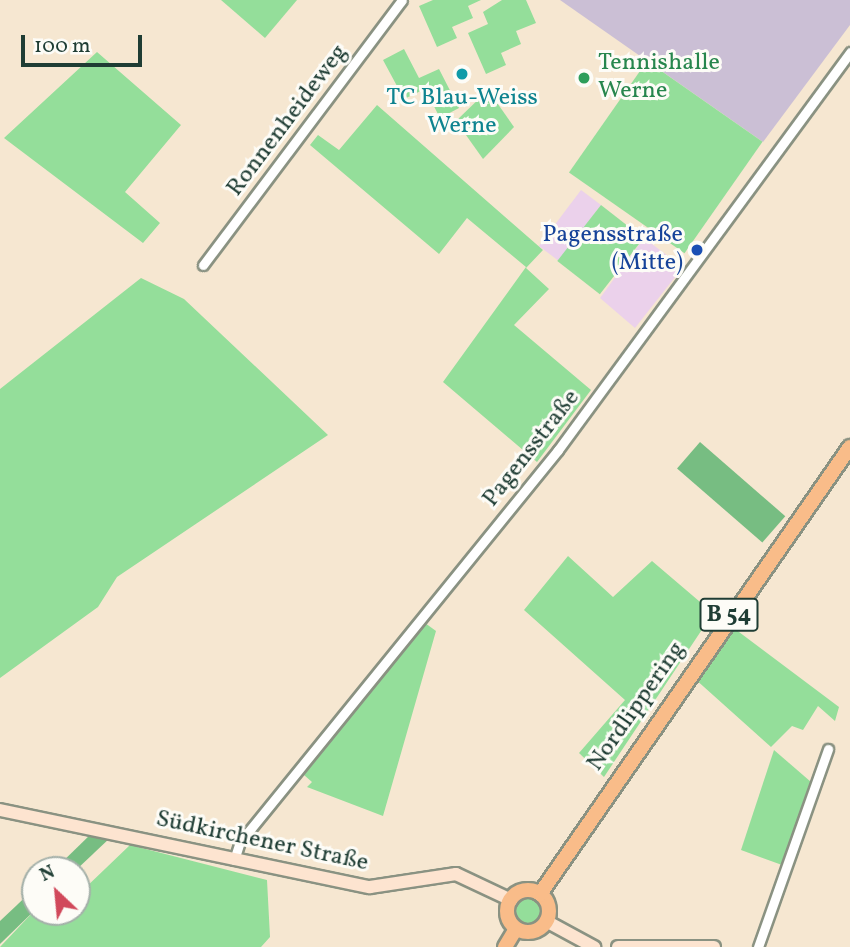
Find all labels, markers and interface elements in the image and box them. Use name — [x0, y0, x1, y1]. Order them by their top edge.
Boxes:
scale bar — [24, 21, 145, 65]
text: 100 m — [34, 32, 91, 61]
street label: Ronnenheideweg — [222, 39, 354, 203]
place label: Tennishalle Werne — [598, 50, 720, 106]
marker: TC Blau-Weiss Werne — [454, 66, 470, 82]
marker: Tennishalle Werne — [576, 70, 592, 86]
place label: TC Blau-Weiss Werne — [386, 85, 538, 141]
place label: Pagensstraße (Mitte) — [542, 222, 683, 278]
marker: Pagensstraße (Mitte) — [689, 242, 705, 258]
street label: Pagensstraße — [477, 385, 587, 513]
road number: B 54 — [699, 596, 759, 635]
street label: Nordlippering — [582, 637, 692, 777]
street label: Südkirchener Straße — [153, 805, 371, 879]
north arrow — [21, 856, 91, 926]
text: N — [36, 859, 60, 889]

